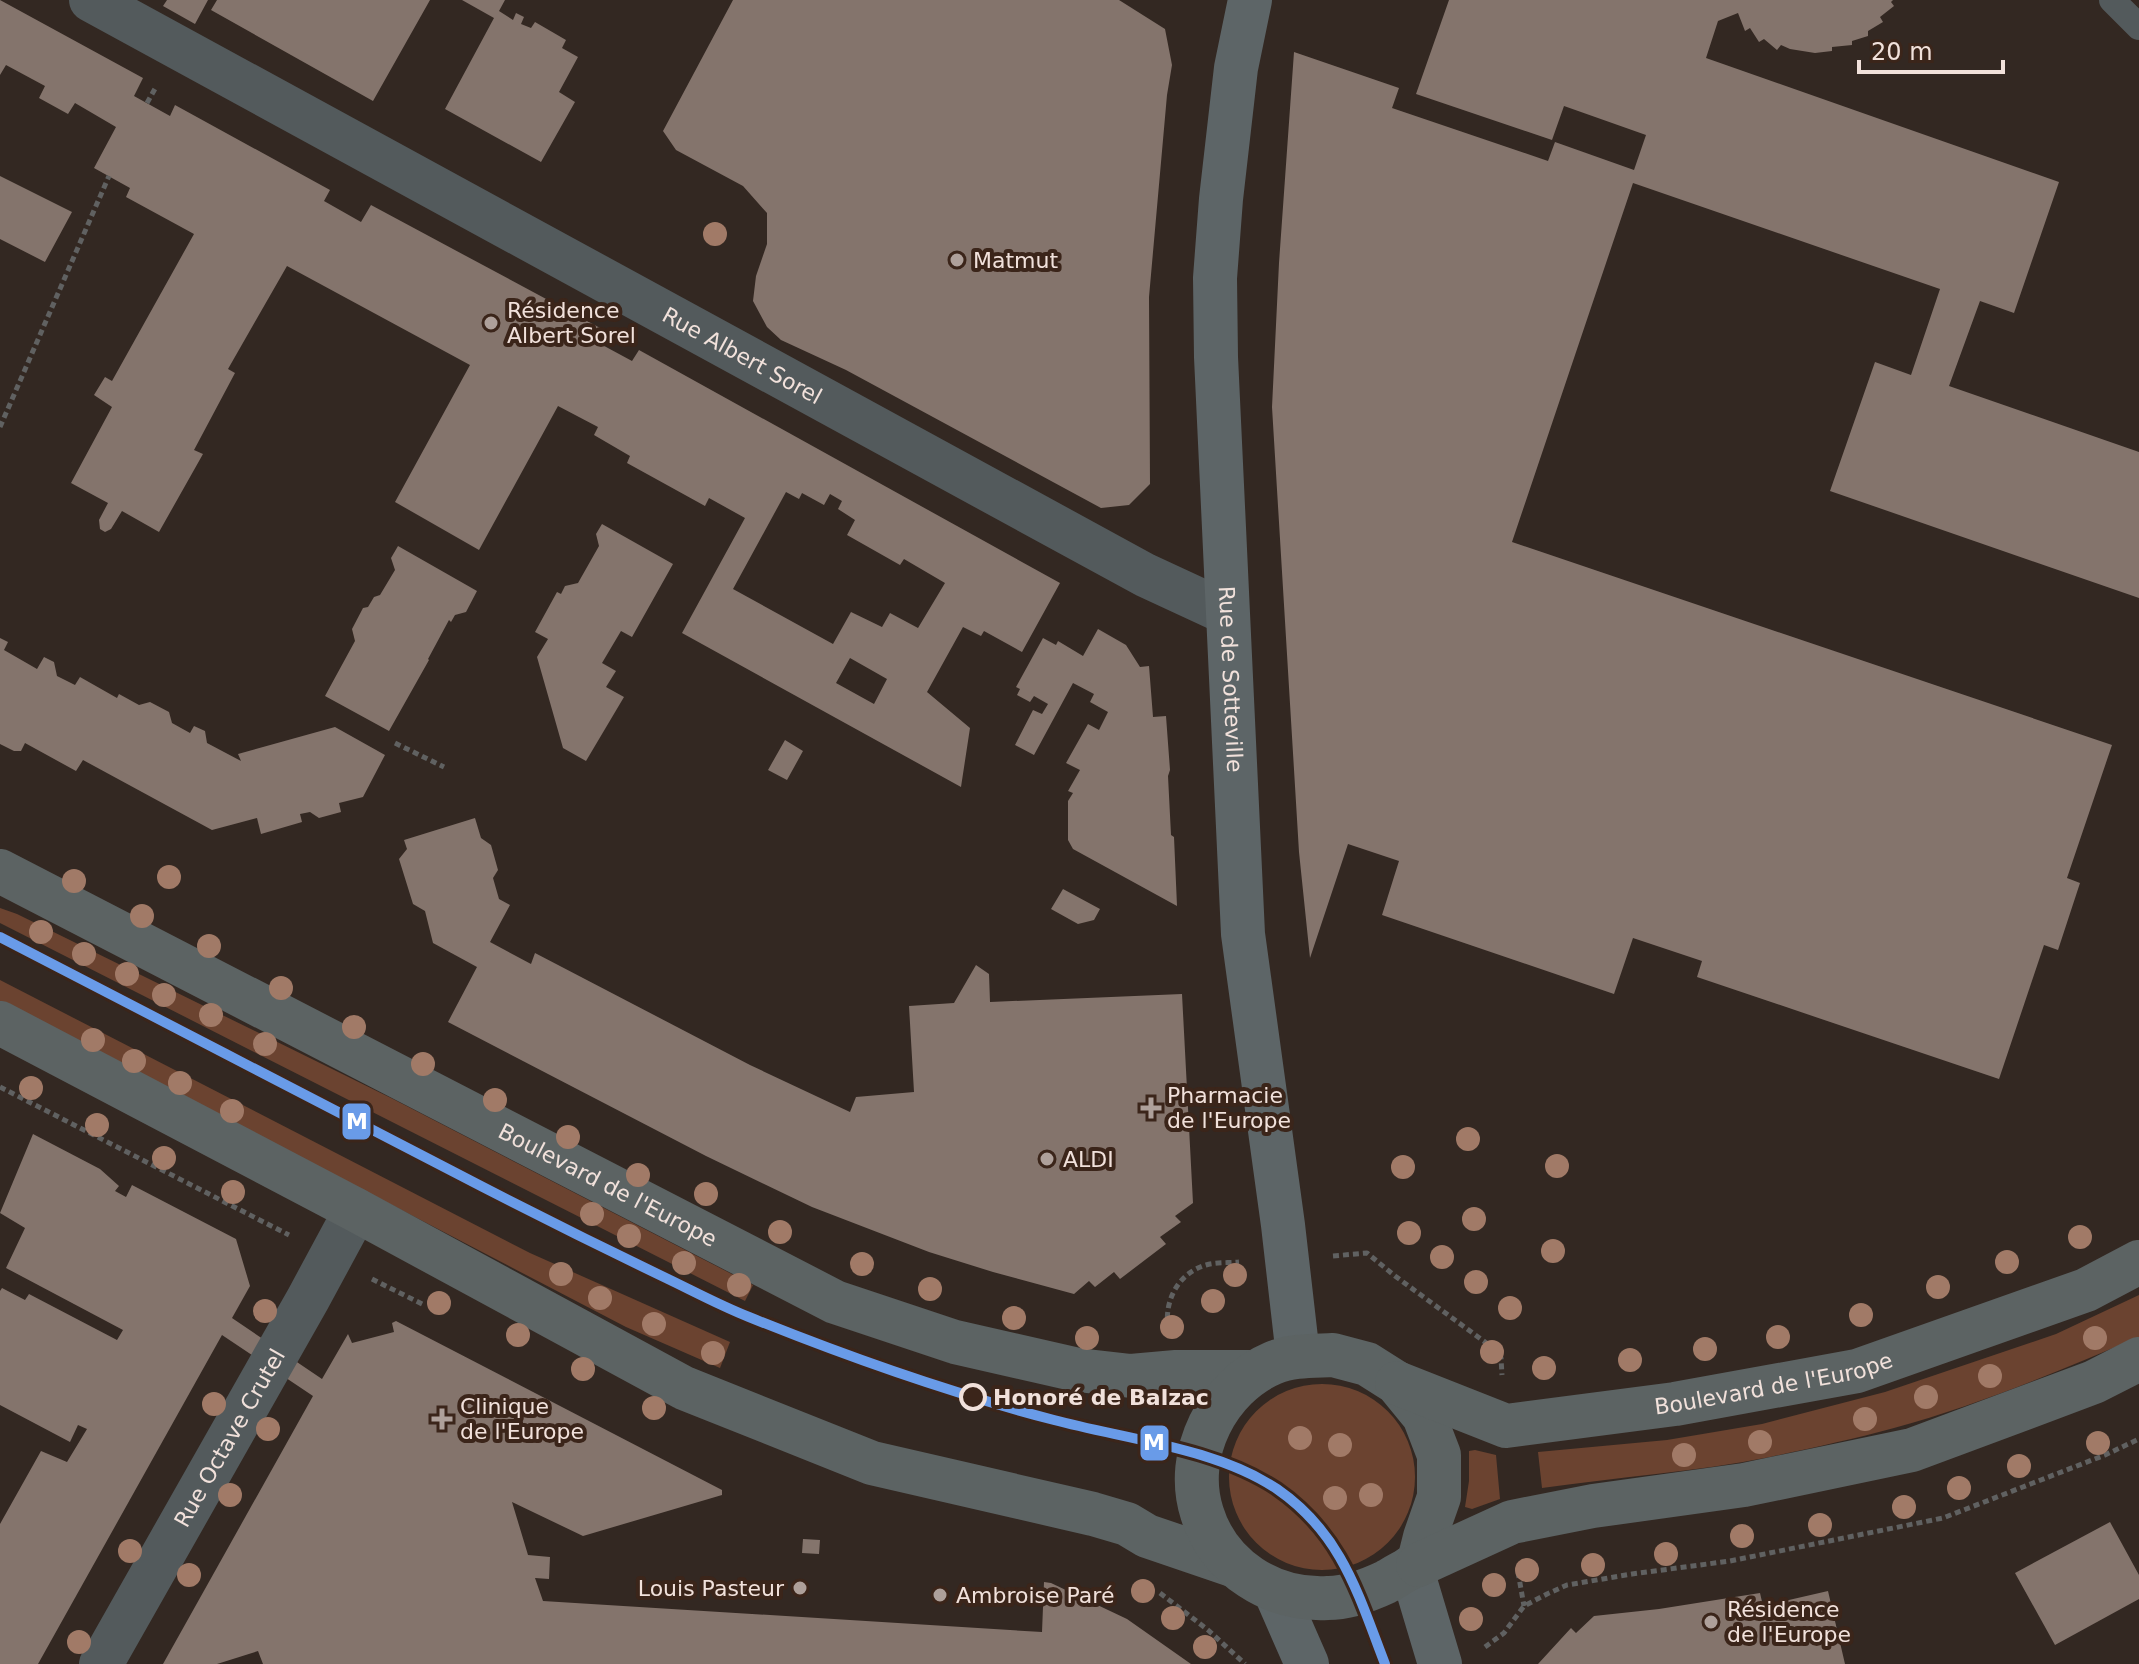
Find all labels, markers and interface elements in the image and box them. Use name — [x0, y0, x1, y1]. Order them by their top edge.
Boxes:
scale bar — [1859, 24, 2003, 74]
text: 20 m — [1871, 38, 1933, 66]
place label: Matmut — [973, 248, 1058, 273]
marker: Matmut — [948, 251, 966, 269]
place label: Résidence Albert Sorel — [507, 298, 636, 348]
street label: Rue Albert Sorel — [658, 302, 826, 409]
marker: Résidence Albert Sorel — [482, 314, 500, 332]
street label: Rue de Sotteville — [1214, 585, 1248, 773]
place label: Pharmacie de l'Europe — [1167, 1083, 1291, 1133]
marker: Pharmacie de l'Europe — [1142, 1099, 1160, 1117]
line badge: M — [341, 1102, 372, 1141]
text: M — [346, 1109, 368, 1134]
street label: Boulevard de l'Europe — [494, 1118, 721, 1251]
place label: ALDI — [1063, 1147, 1114, 1172]
marker: ALDI — [1038, 1150, 1056, 1168]
street label: Rue Octave Crutel — [169, 1344, 290, 1531]
street label: Boulevard de l'Europe — [1653, 1347, 1896, 1419]
marker: Honoré de Balzac — [960, 1384, 986, 1410]
place label: Honoré de Balzac — [993, 1385, 1209, 1410]
place label: Clinique de l'Europe — [460, 1394, 584, 1444]
marker: Clinique de l'Europe — [431, 1408, 453, 1430]
line badge: M — [1139, 1424, 1170, 1462]
text: M — [1143, 1430, 1165, 1455]
place label: Louis Pasteur — [638, 1576, 785, 1601]
marker: Louis Pasteur — [791, 1579, 809, 1597]
place label: Ambroise Paré — [956, 1583, 1114, 1608]
marker: Ambroise Paré — [931, 1586, 949, 1604]
place label: Résidence de l'Europe — [1727, 1597, 1851, 1647]
marker: Résidence de l'Europe — [1702, 1613, 1720, 1631]

